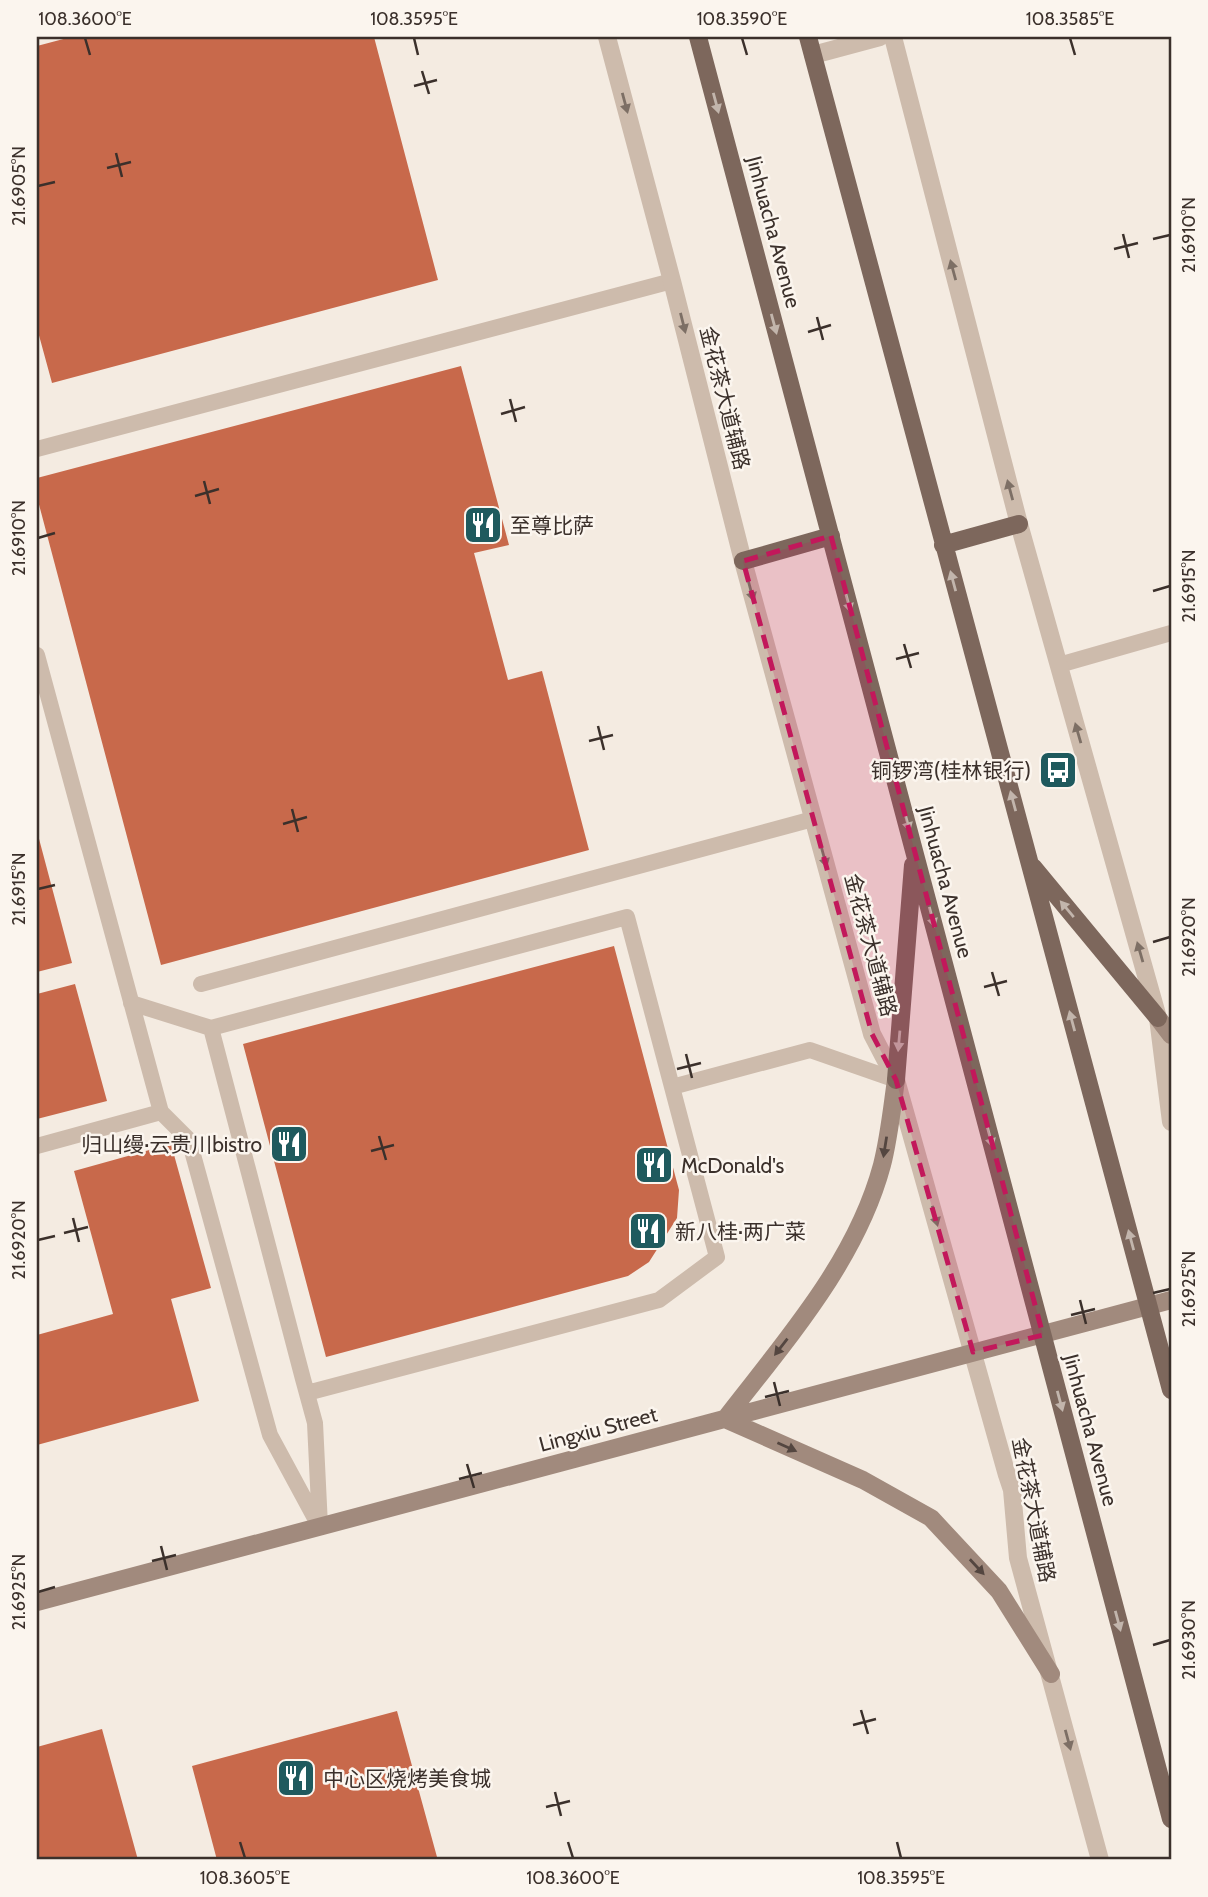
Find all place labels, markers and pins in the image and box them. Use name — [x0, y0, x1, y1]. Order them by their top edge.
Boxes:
restaurant icon: 至尊比萨 — [462, 504, 504, 546]
place label: 至尊比萨 — [510, 513, 594, 538]
bus stop icon: 铜锣湾(桂林银行) — [1037, 749, 1079, 791]
place label: 铜锣湾(桂林银行) — [871, 758, 1031, 783]
restaurant icon: 归山缦·云贵川bistro — [268, 1123, 310, 1165]
place label: 归山缦·云贵川bistro — [81, 1132, 262, 1157]
restaurant icon: McDonald's — [633, 1144, 675, 1186]
place label: McDonald's — [681, 1153, 785, 1178]
restaurant icon: 新八桂·两广菜 — [627, 1210, 669, 1252]
place label: 新八桂·两广菜 — [675, 1219, 806, 1244]
restaurant icon: 中心区烧烤美食城 — [275, 1757, 317, 1799]
place label: 中心区烧烤美食城 — [323, 1766, 491, 1791]

